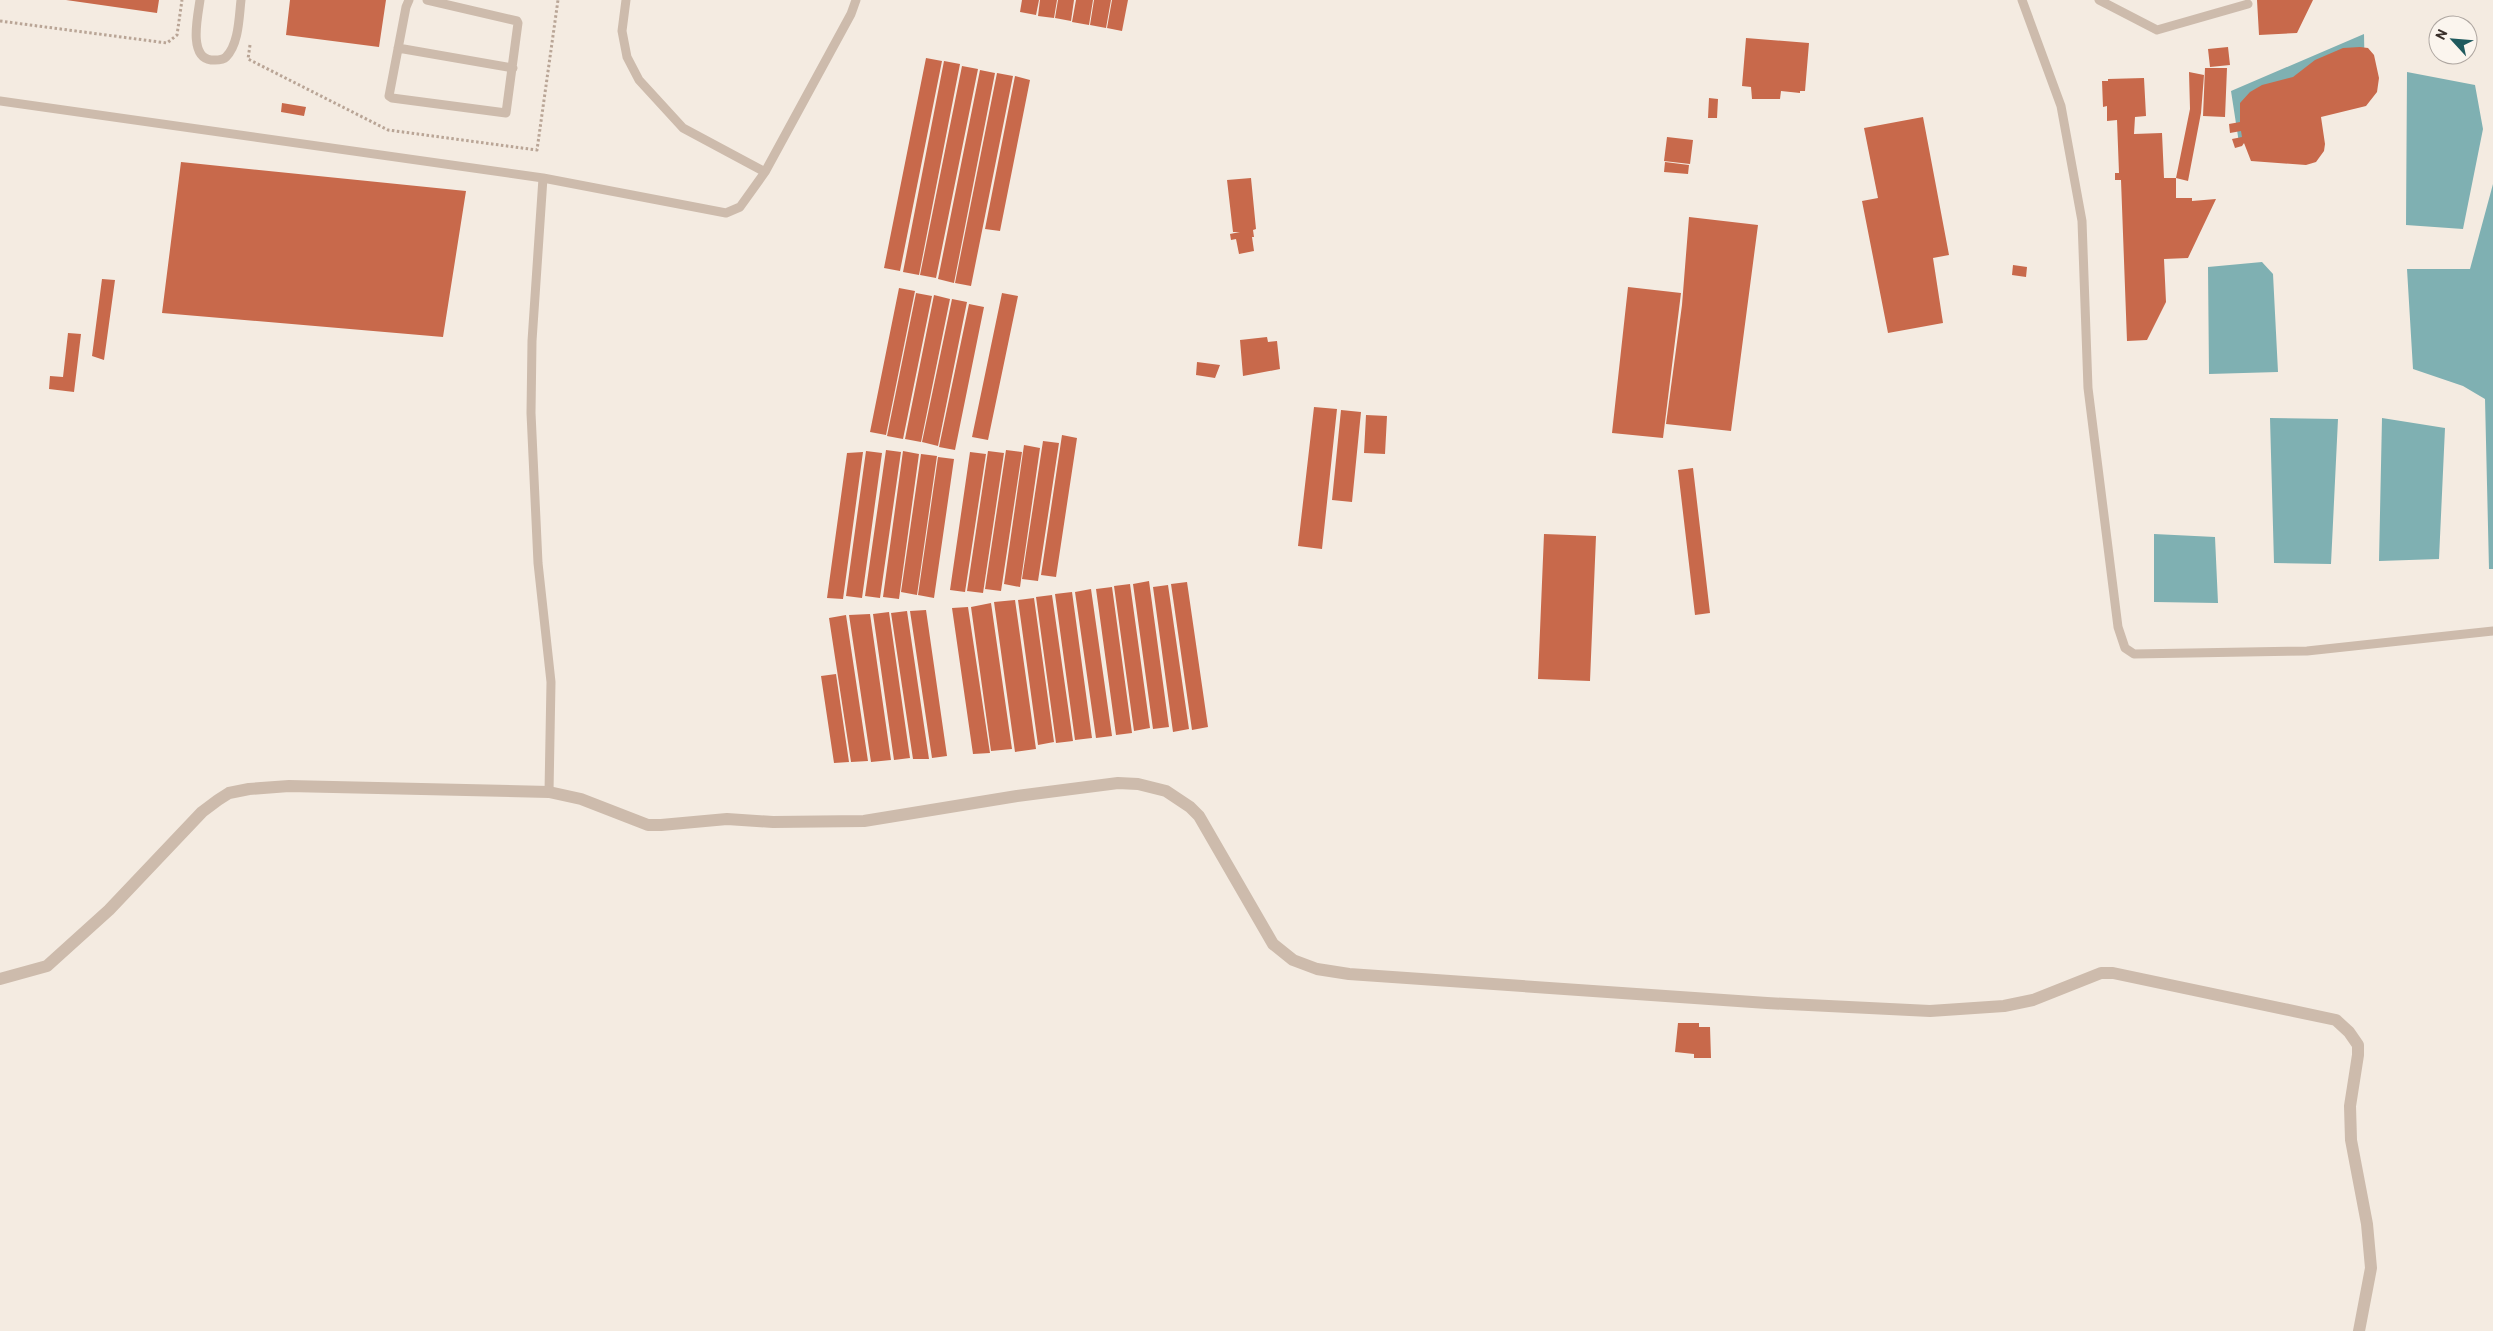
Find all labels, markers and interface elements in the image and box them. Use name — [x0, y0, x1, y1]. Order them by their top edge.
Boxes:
north arrow — [2428, 15, 2478, 65]
text: N — [2431, 26, 2451, 42]

